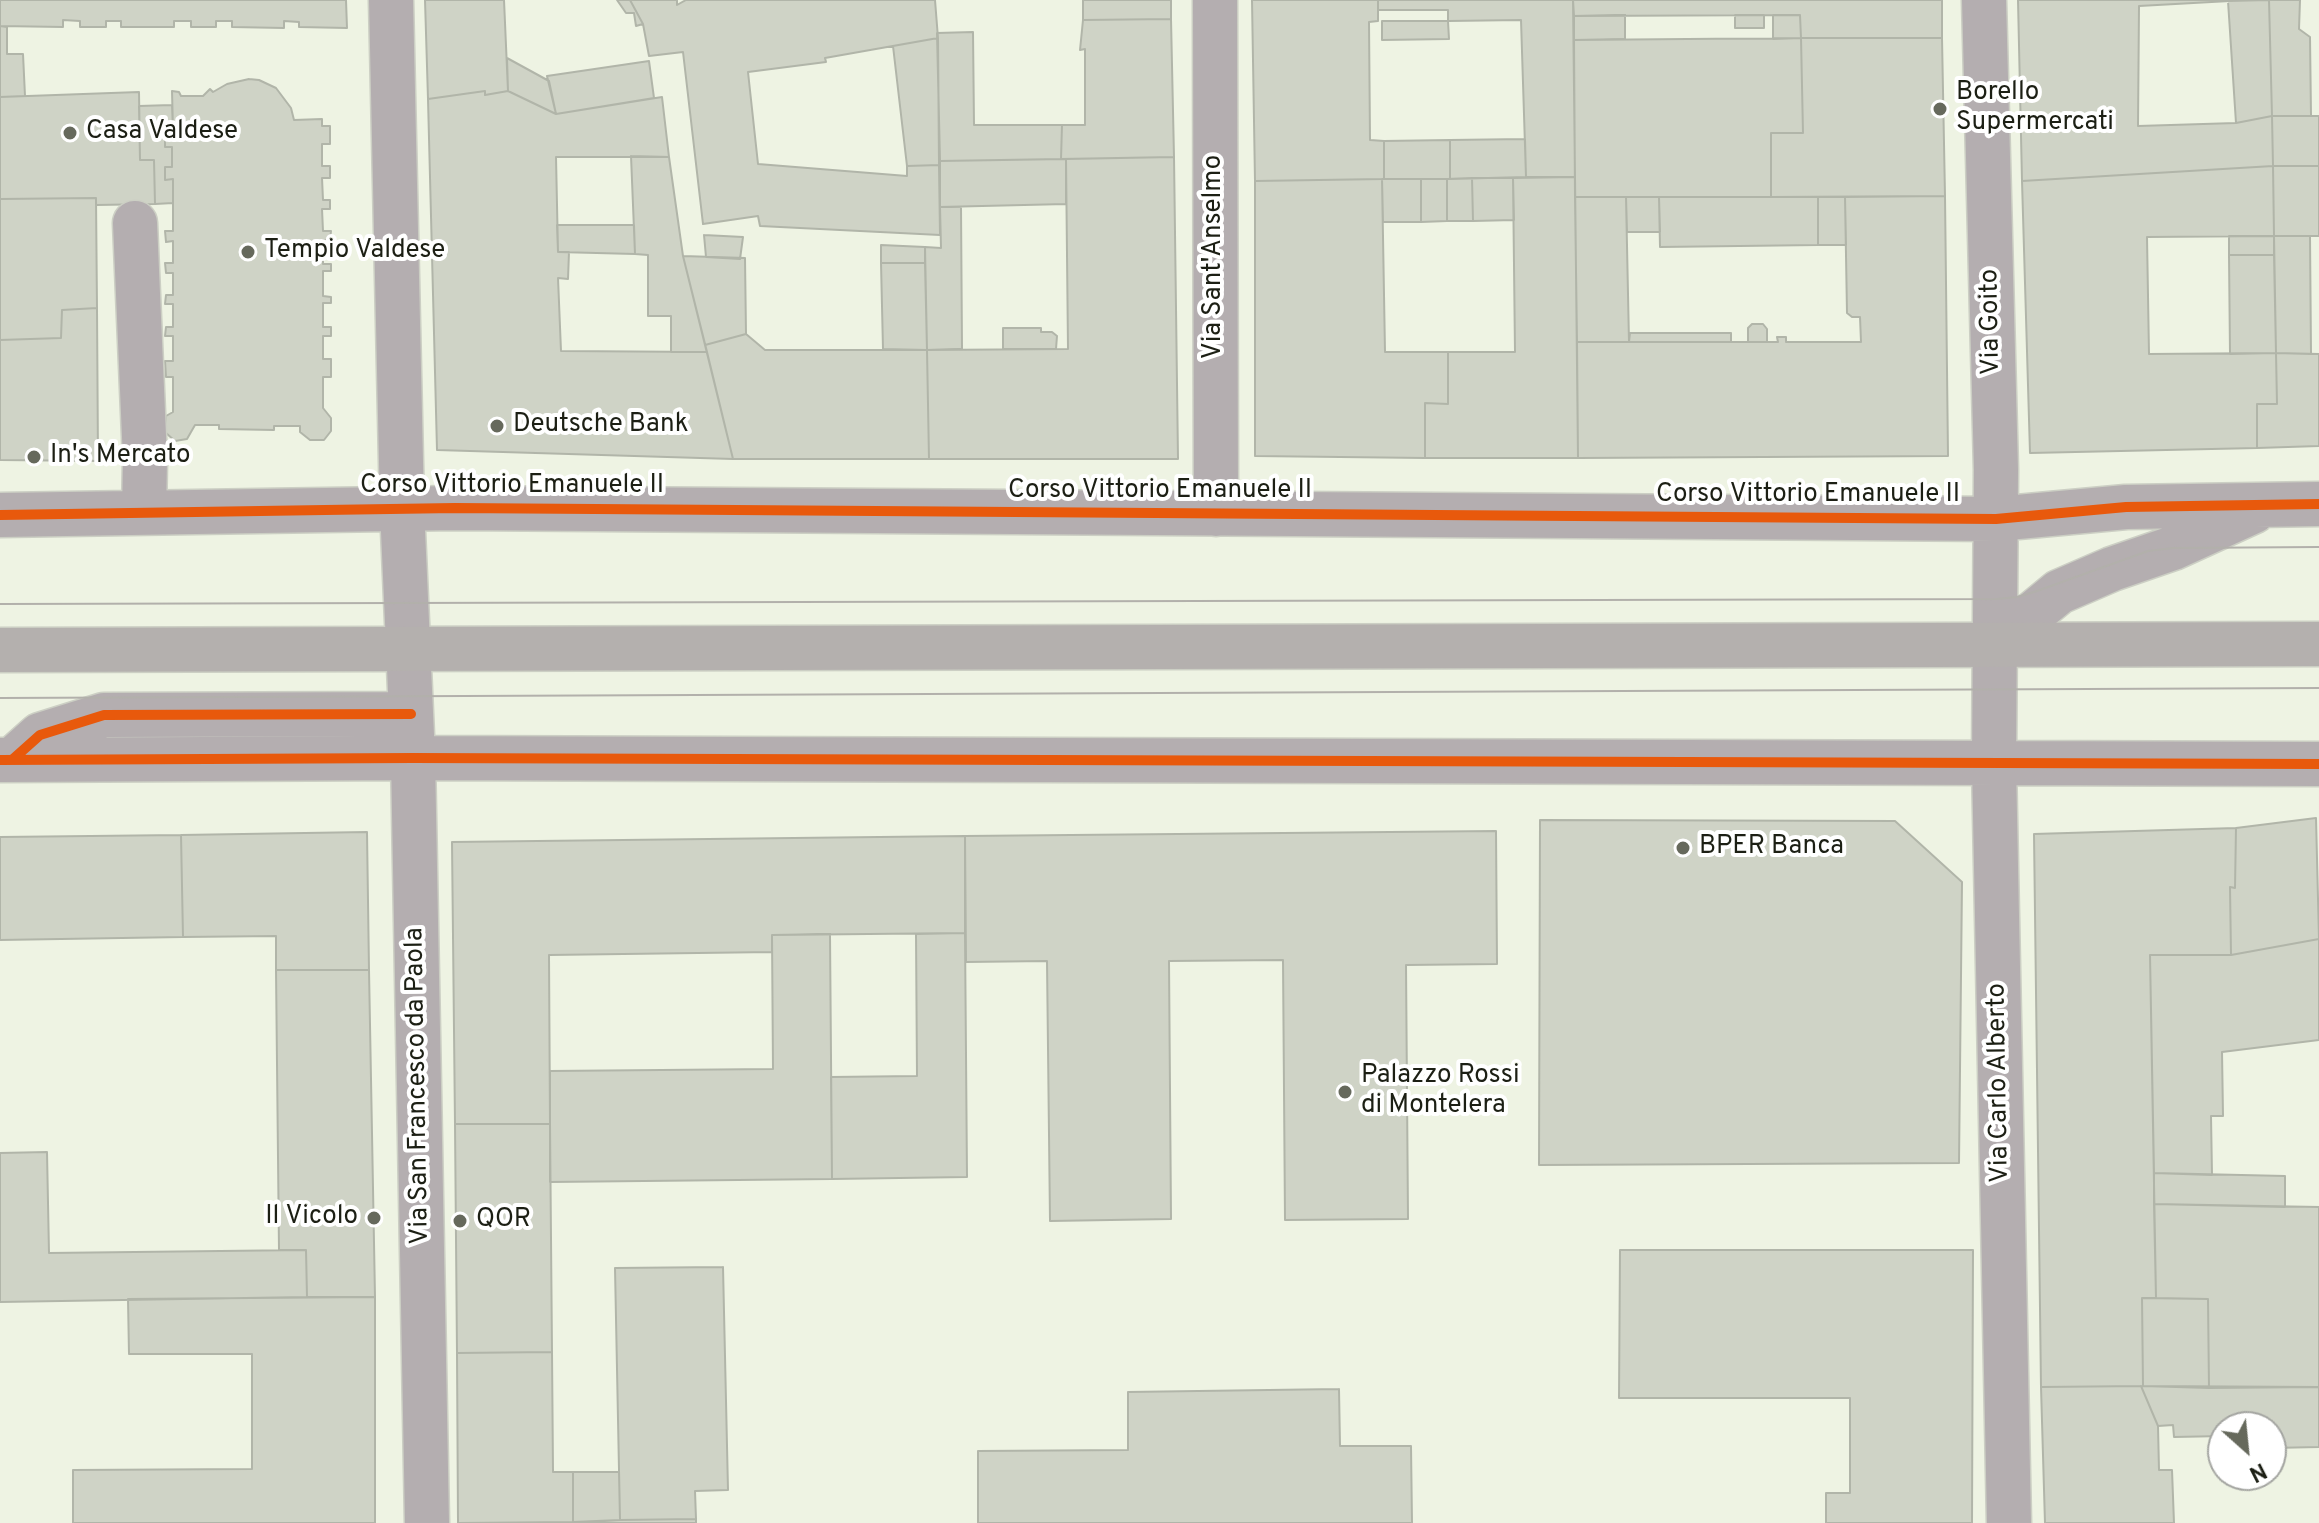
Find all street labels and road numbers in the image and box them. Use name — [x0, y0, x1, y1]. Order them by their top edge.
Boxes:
street label: Via Sant'Anselmo — [1199, 155, 1231, 359]
street label: Via Goito — [1975, 269, 2009, 375]
street label: Corso Vittorio Emanuele II — [360, 471, 664, 503]
street label: Corso Vittorio Emanuele II — [1008, 476, 1312, 508]
street label: Corso Vittorio Emanuele II — [1656, 480, 1960, 512]
street label: Via San Francesco da Paola — [401, 927, 437, 1245]
street label: Via Carlo Alberto — [1983, 983, 2017, 1183]

